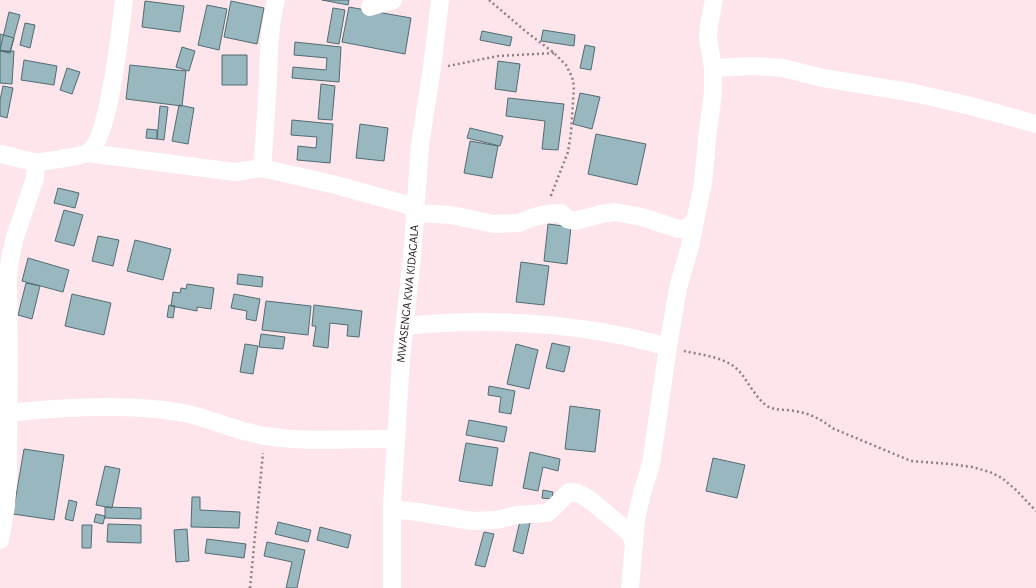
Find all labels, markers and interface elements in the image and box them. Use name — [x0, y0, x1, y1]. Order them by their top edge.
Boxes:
street label: MWASENGA KWA KIDAGALA — [395, 224, 420, 363]

